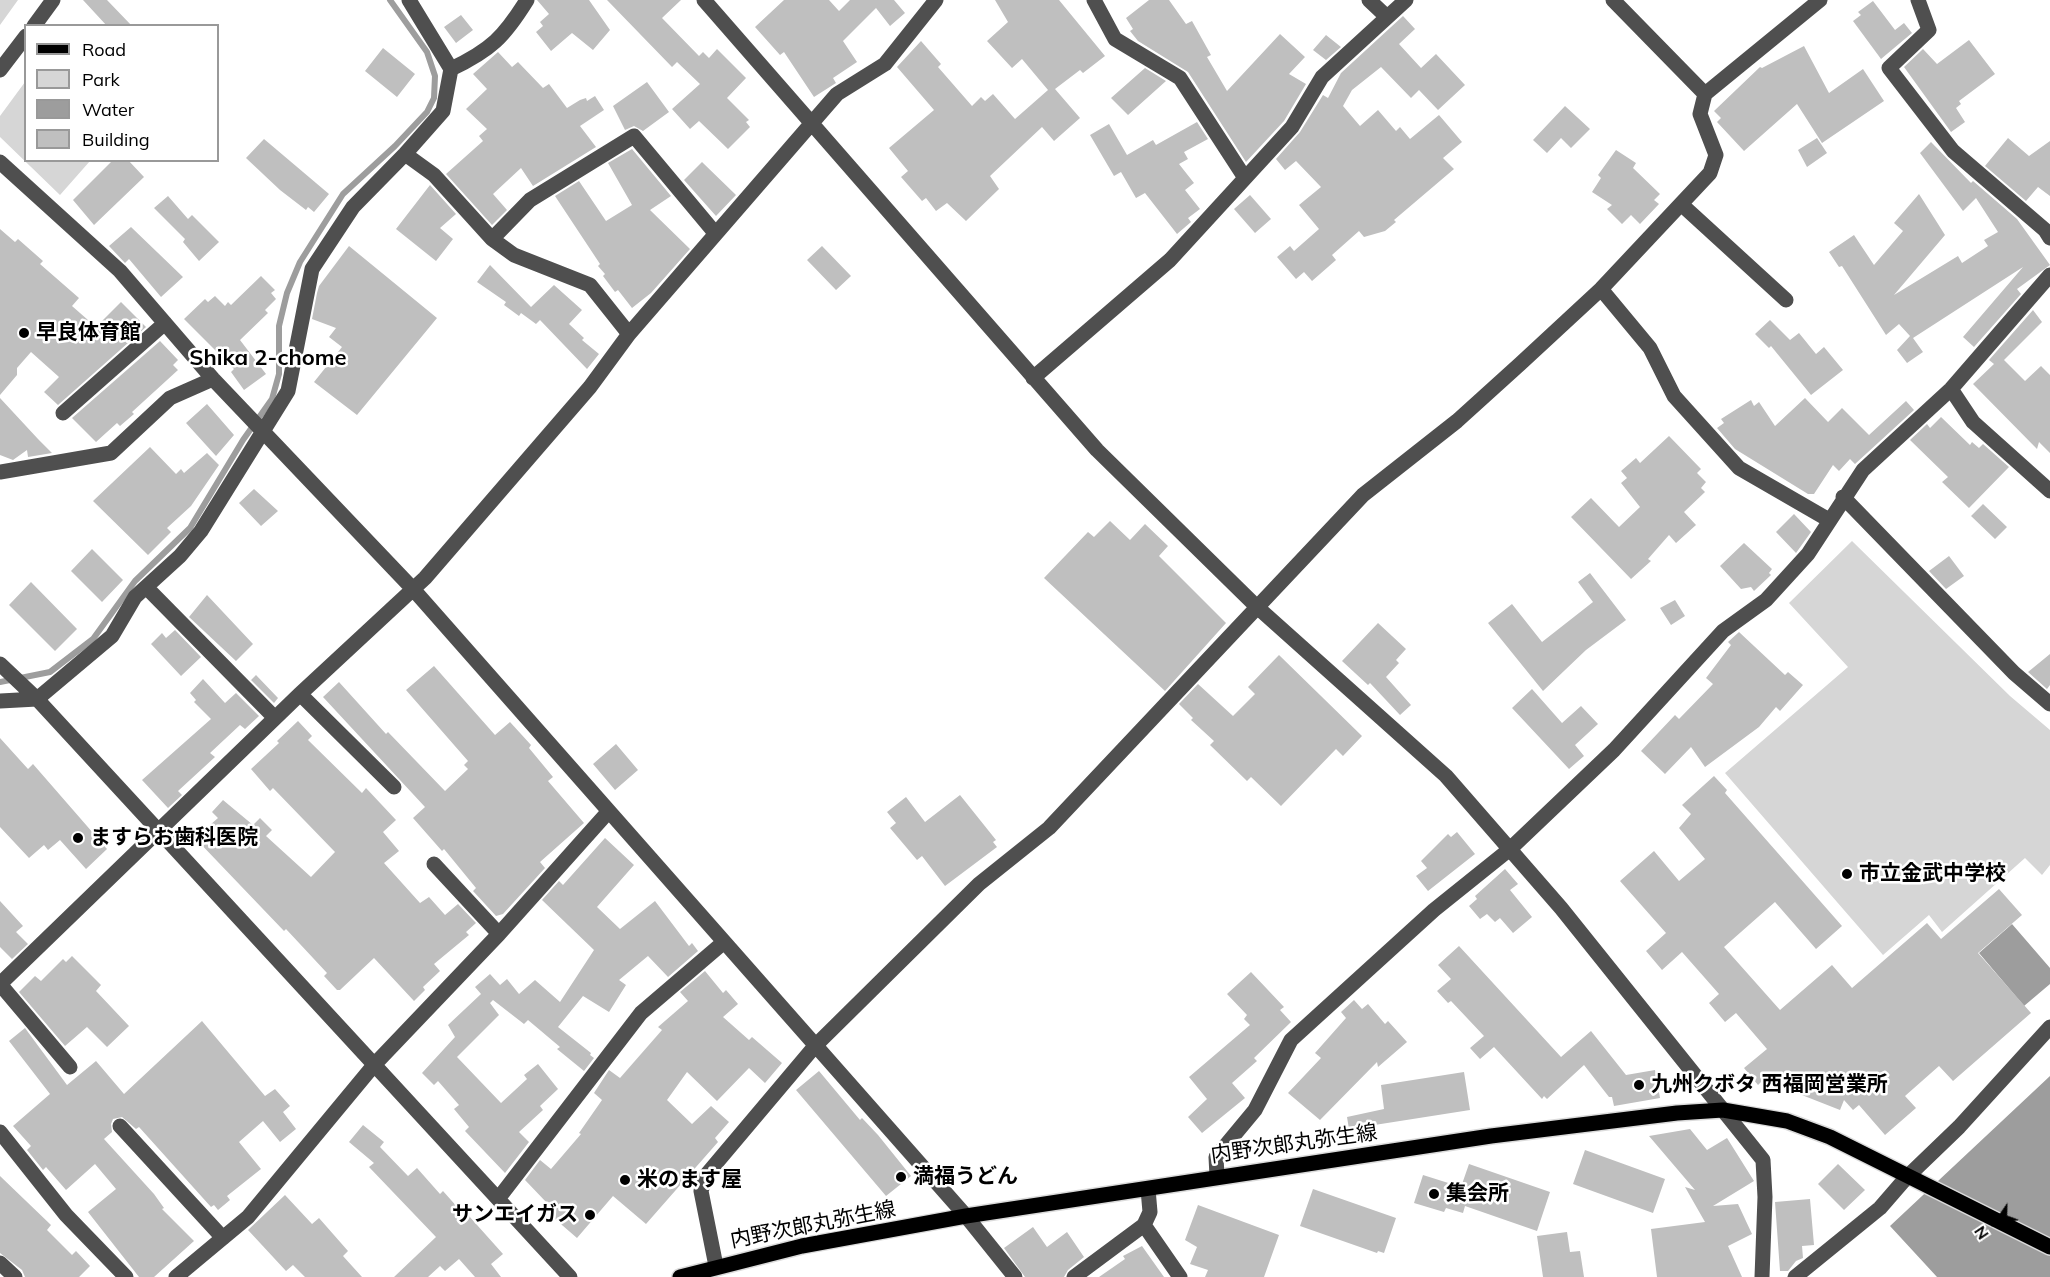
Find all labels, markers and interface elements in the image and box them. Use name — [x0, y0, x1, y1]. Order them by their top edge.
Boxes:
legend — [24, 24, 219, 162]
text: Road — [82, 38, 126, 61]
text: Park — [82, 68, 120, 91]
text: Water — [82, 98, 134, 121]
text: Building — [82, 128, 150, 151]
place label: 早良体育館 — [36, 320, 141, 346]
marker: 早良体育館 — [17, 326, 31, 340]
district label: Shika 2-chome — [189, 345, 347, 371]
place label: ますらお歯科医院 — [90, 825, 258, 851]
marker: ますらお歯科医院 — [71, 831, 85, 845]
place label: 市立金武中学校 — [1859, 861, 2006, 887]
marker: 市立金武中学校 — [1840, 867, 1854, 881]
place label: 九州クボタ 西福岡営業所 — [1651, 1072, 1888, 1098]
marker: 九州クボタ 西福岡営業所 — [1632, 1078, 1646, 1092]
street label: 内野次郎丸弥生線 — [1209, 1120, 1379, 1168]
place label: 満福うどん — [913, 1164, 1018, 1190]
place label: 米のます屋 — [637, 1167, 742, 1193]
marker: 満福うどん — [894, 1170, 908, 1184]
marker: 米のます屋 — [618, 1173, 632, 1187]
place label: 集会所 — [1446, 1181, 1509, 1207]
marker: 集会所 — [1427, 1187, 1441, 1201]
north arrow — [1966, 1193, 2026, 1253]
street label: 内野次郎丸弥生線 — [728, 1197, 898, 1253]
place label: サンエイガス — [452, 1202, 578, 1228]
marker: サンエイガス — [583, 1208, 597, 1222]
text: N — [1969, 1222, 1993, 1244]

